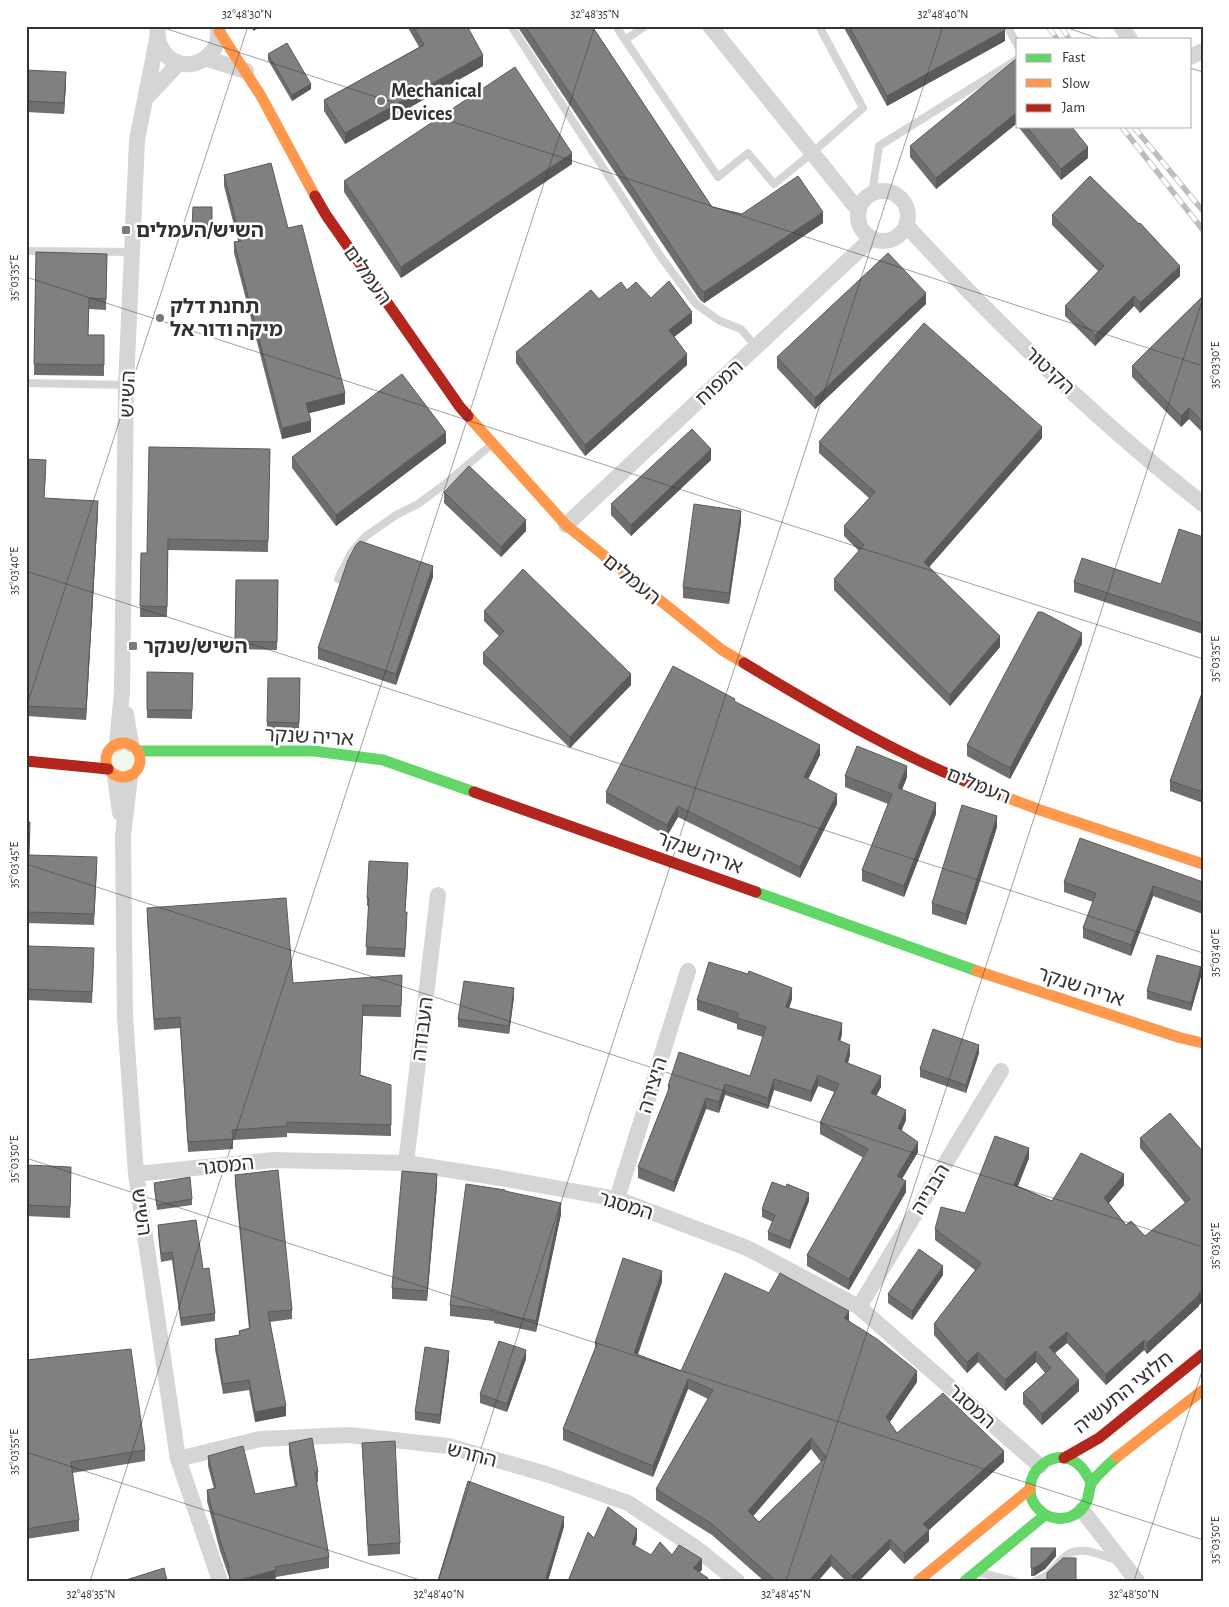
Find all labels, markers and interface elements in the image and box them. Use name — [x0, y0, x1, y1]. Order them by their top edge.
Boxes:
text: 32°48'30"N — [222, 8, 272, 20]
text: 32°48'35"N — [571, 8, 619, 20]
text: 32°48'40"N — [917, 8, 969, 20]
legend — [1016, 38, 1192, 128]
text: Fast — [1062, 50, 1086, 65]
text: Slow — [1062, 76, 1090, 91]
place label: Mechanical Devices — [391, 81, 482, 124]
marker: Mechanical Devices — [375, 95, 387, 107]
text: Jam — [1062, 100, 1085, 115]
place label: השיש/העמלים — [136, 221, 264, 241]
marker: השיש/העמלים — [120, 224, 132, 236]
street label: העמלים — [340, 242, 395, 309]
text: 35°03'35"E — [8, 255, 20, 301]
place label: תחנת דלק מיקה ודור אל — [170, 297, 283, 340]
marker: תחנת דלק מיקה ודור אל — [154, 312, 166, 324]
text: 35°03'30"E — [1209, 341, 1221, 389]
street label: הקיטור — [1021, 343, 1078, 398]
street label: המפוח — [692, 356, 747, 409]
street label: השיש — [117, 370, 139, 418]
text: 35°03'40"E — [8, 547, 20, 595]
street label: העמלים — [599, 551, 664, 609]
text: 35°03'35"E — [1209, 636, 1221, 682]
place label: השיש/שנקר — [143, 637, 248, 657]
marker: השיש/שנקר — [127, 640, 139, 652]
street label: אריה שנקר — [264, 725, 354, 749]
street label: העמלים — [944, 764, 1013, 808]
street label: אריה שנקר — [654, 828, 745, 878]
text: 35°03'45"E — [8, 841, 20, 888]
text: 35°03'40"E — [1209, 929, 1221, 977]
street label: אריה שנקר — [1035, 964, 1126, 1010]
street label: העבודה — [409, 996, 437, 1063]
street label: היצירה — [635, 1055, 671, 1116]
text: 35°03'50"E — [8, 1135, 20, 1183]
street label: המסגר — [197, 1153, 255, 1179]
street label: הבנייה — [908, 1161, 954, 1218]
street label: השיש — [128, 1187, 154, 1237]
street label: המסגר — [596, 1188, 655, 1224]
text: 35°03'45"E — [1209, 1222, 1221, 1269]
street label: חלוצי התעשיה — [1070, 1348, 1177, 1437]
street label: המסגר — [944, 1381, 999, 1433]
text: 35°03'55"E — [8, 1429, 20, 1475]
street label: החרש — [445, 1439, 499, 1471]
text: 35°03'50"E — [1209, 1516, 1221, 1564]
text: 32°48'35"N — [67, 1588, 115, 1600]
text: 32°48'40"N — [413, 1588, 465, 1600]
text: 32°48'45"N — [761, 1588, 811, 1600]
text: 32°48'50"N — [1109, 1588, 1159, 1600]

